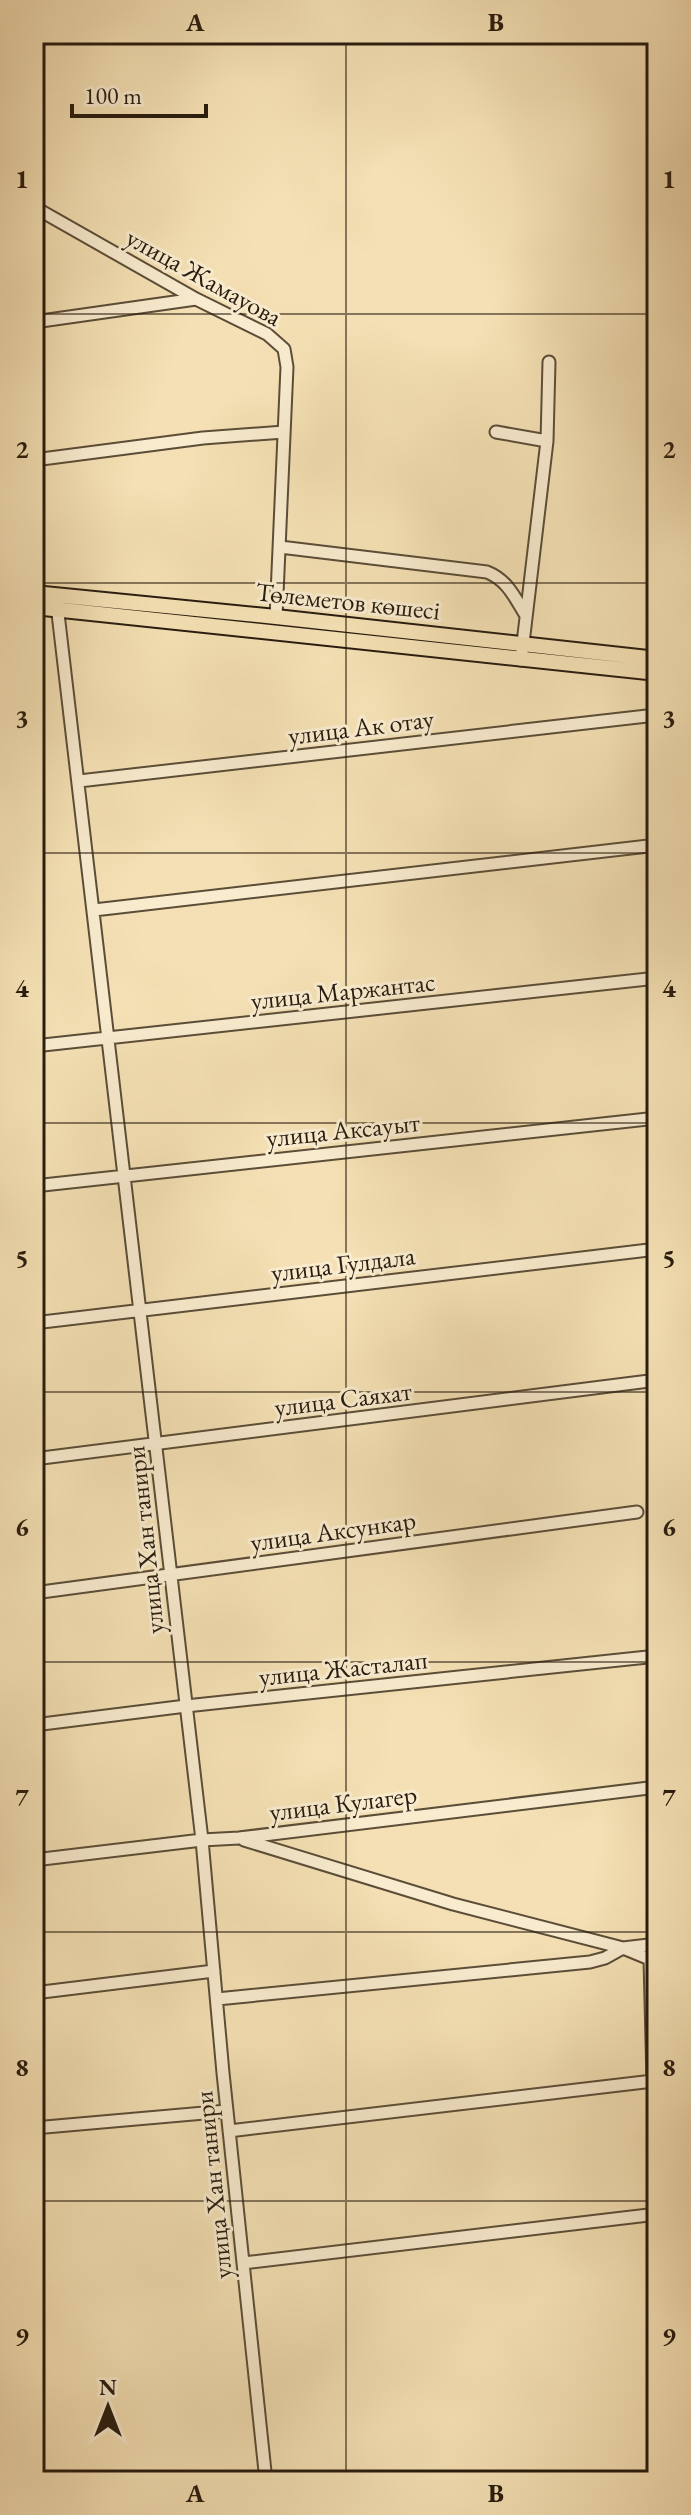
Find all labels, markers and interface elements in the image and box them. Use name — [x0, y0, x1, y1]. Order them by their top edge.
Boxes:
text: A — [185, 5, 205, 39]
text: B — [488, 5, 504, 39]
scale bar — [72, 68, 206, 118]
text: 100 m — [84, 80, 142, 111]
text: 1 — [15, 162, 29, 196]
text: 1 — [662, 162, 676, 196]
street label: улица Жамауова — [120, 220, 289, 334]
text: 2 — [15, 432, 29, 466]
text: 2 — [662, 432, 676, 466]
street label: Төлеметов көшесі — [254, 574, 442, 628]
text: 3 — [15, 701, 29, 735]
street label: улица Ак отау — [286, 701, 436, 753]
text: 3 — [662, 701, 676, 735]
street label: улица Маржантас — [249, 964, 437, 1018]
text: 4 — [15, 971, 29, 1005]
text: 4 — [662, 971, 676, 1005]
street label: улица Аксауыт — [265, 1105, 422, 1155]
street label: улица Гулдала — [269, 1238, 418, 1290]
text: 5 — [15, 1241, 29, 1275]
text: 5 — [662, 1241, 676, 1275]
street label: улица Саяхат — [272, 1374, 414, 1424]
street label: улица Хан танири — [118, 1444, 172, 1636]
street label: улица Аксункар — [248, 1503, 418, 1559]
text: 6 — [15, 1510, 29, 1544]
text: 6 — [662, 1510, 676, 1544]
street label: улица Жасталап — [257, 1642, 429, 1694]
street label: улица Кулагер — [267, 1777, 419, 1829]
text: 7 — [15, 1780, 29, 1814]
text: 7 — [662, 1780, 676, 1814]
text: 8 — [15, 2050, 29, 2084]
text: 8 — [662, 2050, 676, 2084]
street label: улица Хан танири — [186, 2089, 240, 2281]
text: 9 — [15, 2319, 29, 2353]
text: 9 — [662, 2319, 676, 2353]
north arrow — [68, 2367, 148, 2447]
text: N — [99, 2373, 117, 2402]
text: A — [185, 2476, 205, 2510]
text: B — [488, 2476, 504, 2510]

